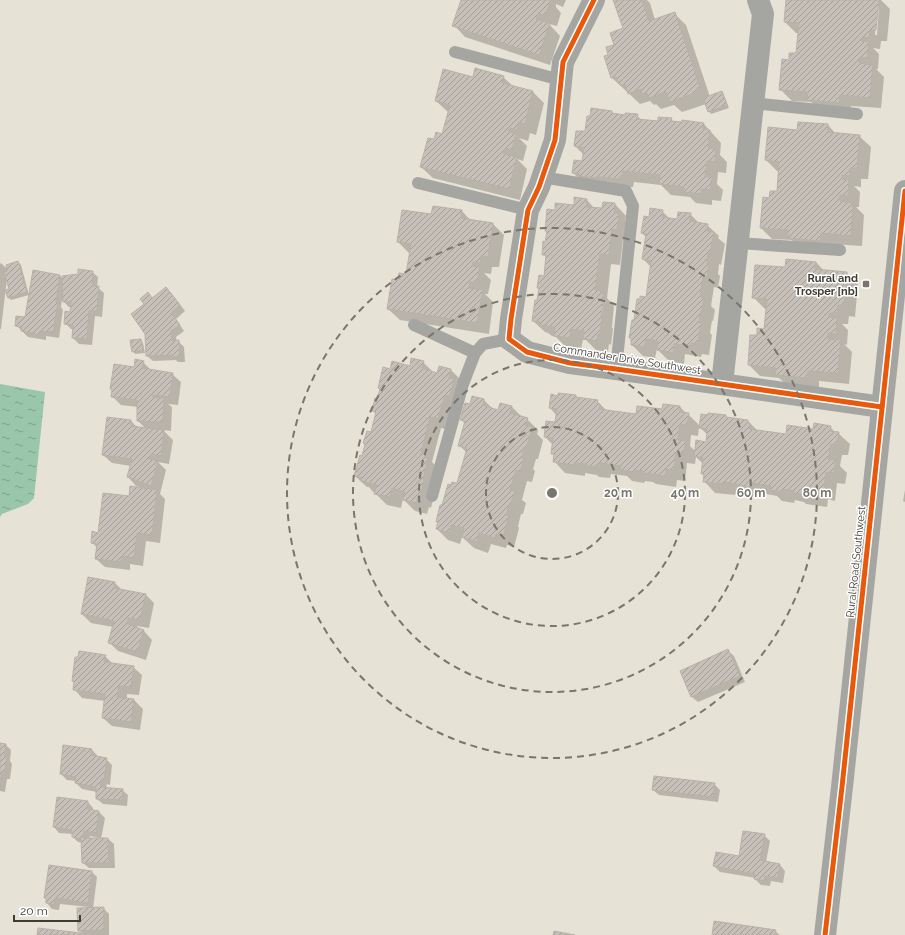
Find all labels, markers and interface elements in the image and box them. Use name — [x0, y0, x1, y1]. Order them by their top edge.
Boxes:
place label: Rural and Trosper [nb] — [795, 272, 858, 298]
marker: Rural and Trosper [nb] — [861, 279, 871, 289]
street label: Commander Drive Southwest — [552, 341, 702, 377]
centre of rings — [545, 486, 559, 500]
text: 20 m — [604, 486, 632, 500]
text: 40 m — [671, 486, 699, 500]
text: 60 m — [737, 486, 765, 500]
text: 80 m — [803, 486, 831, 500]
street label: Rural Road Southwest — [844, 505, 868, 618]
scale bar — [14, 897, 80, 923]
text: 20 m — [20, 904, 48, 918]

